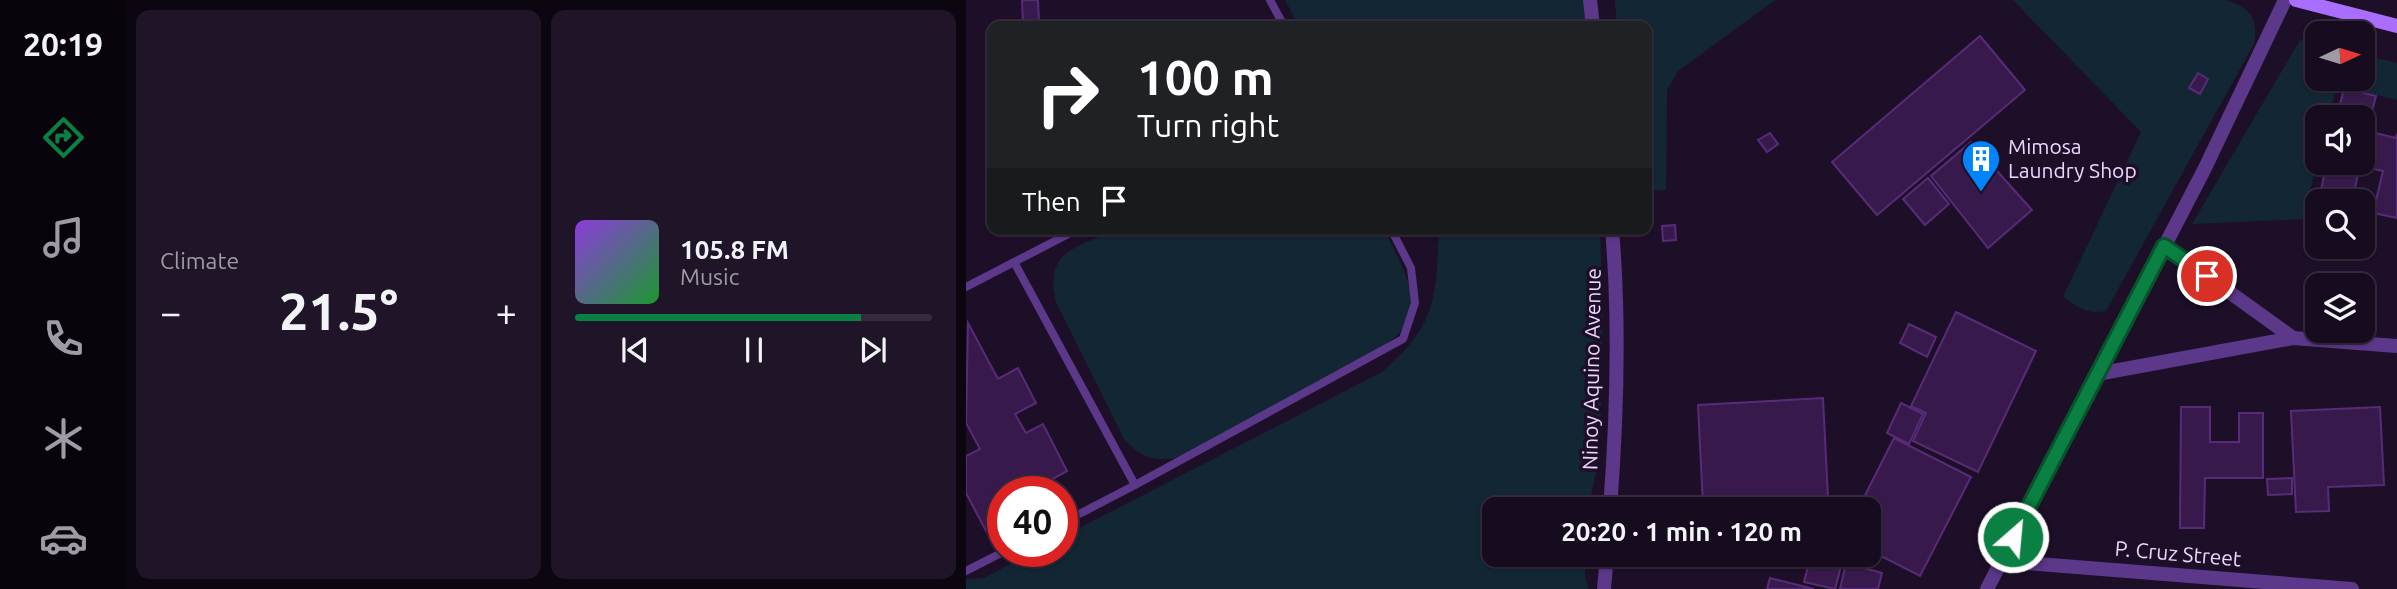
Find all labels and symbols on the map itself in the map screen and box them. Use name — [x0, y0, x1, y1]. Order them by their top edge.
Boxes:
north arrow — [2305, 21, 2375, 91]
place label: Mimosa Laundry Shop — [2008, 134, 2137, 182]
building icon: Mimosa Laundry Shop — [1960, 138, 2002, 193]
pin — [2177, 246, 2237, 306]
street label: Ninoy Aquino Avenue — [1577, 268, 1605, 470]
speed limit sign: 40 — [987, 476, 1078, 567]
position arrow — [1976, 500, 2050, 574]
street label: P. Cruz Street — [2114, 536, 2242, 570]

